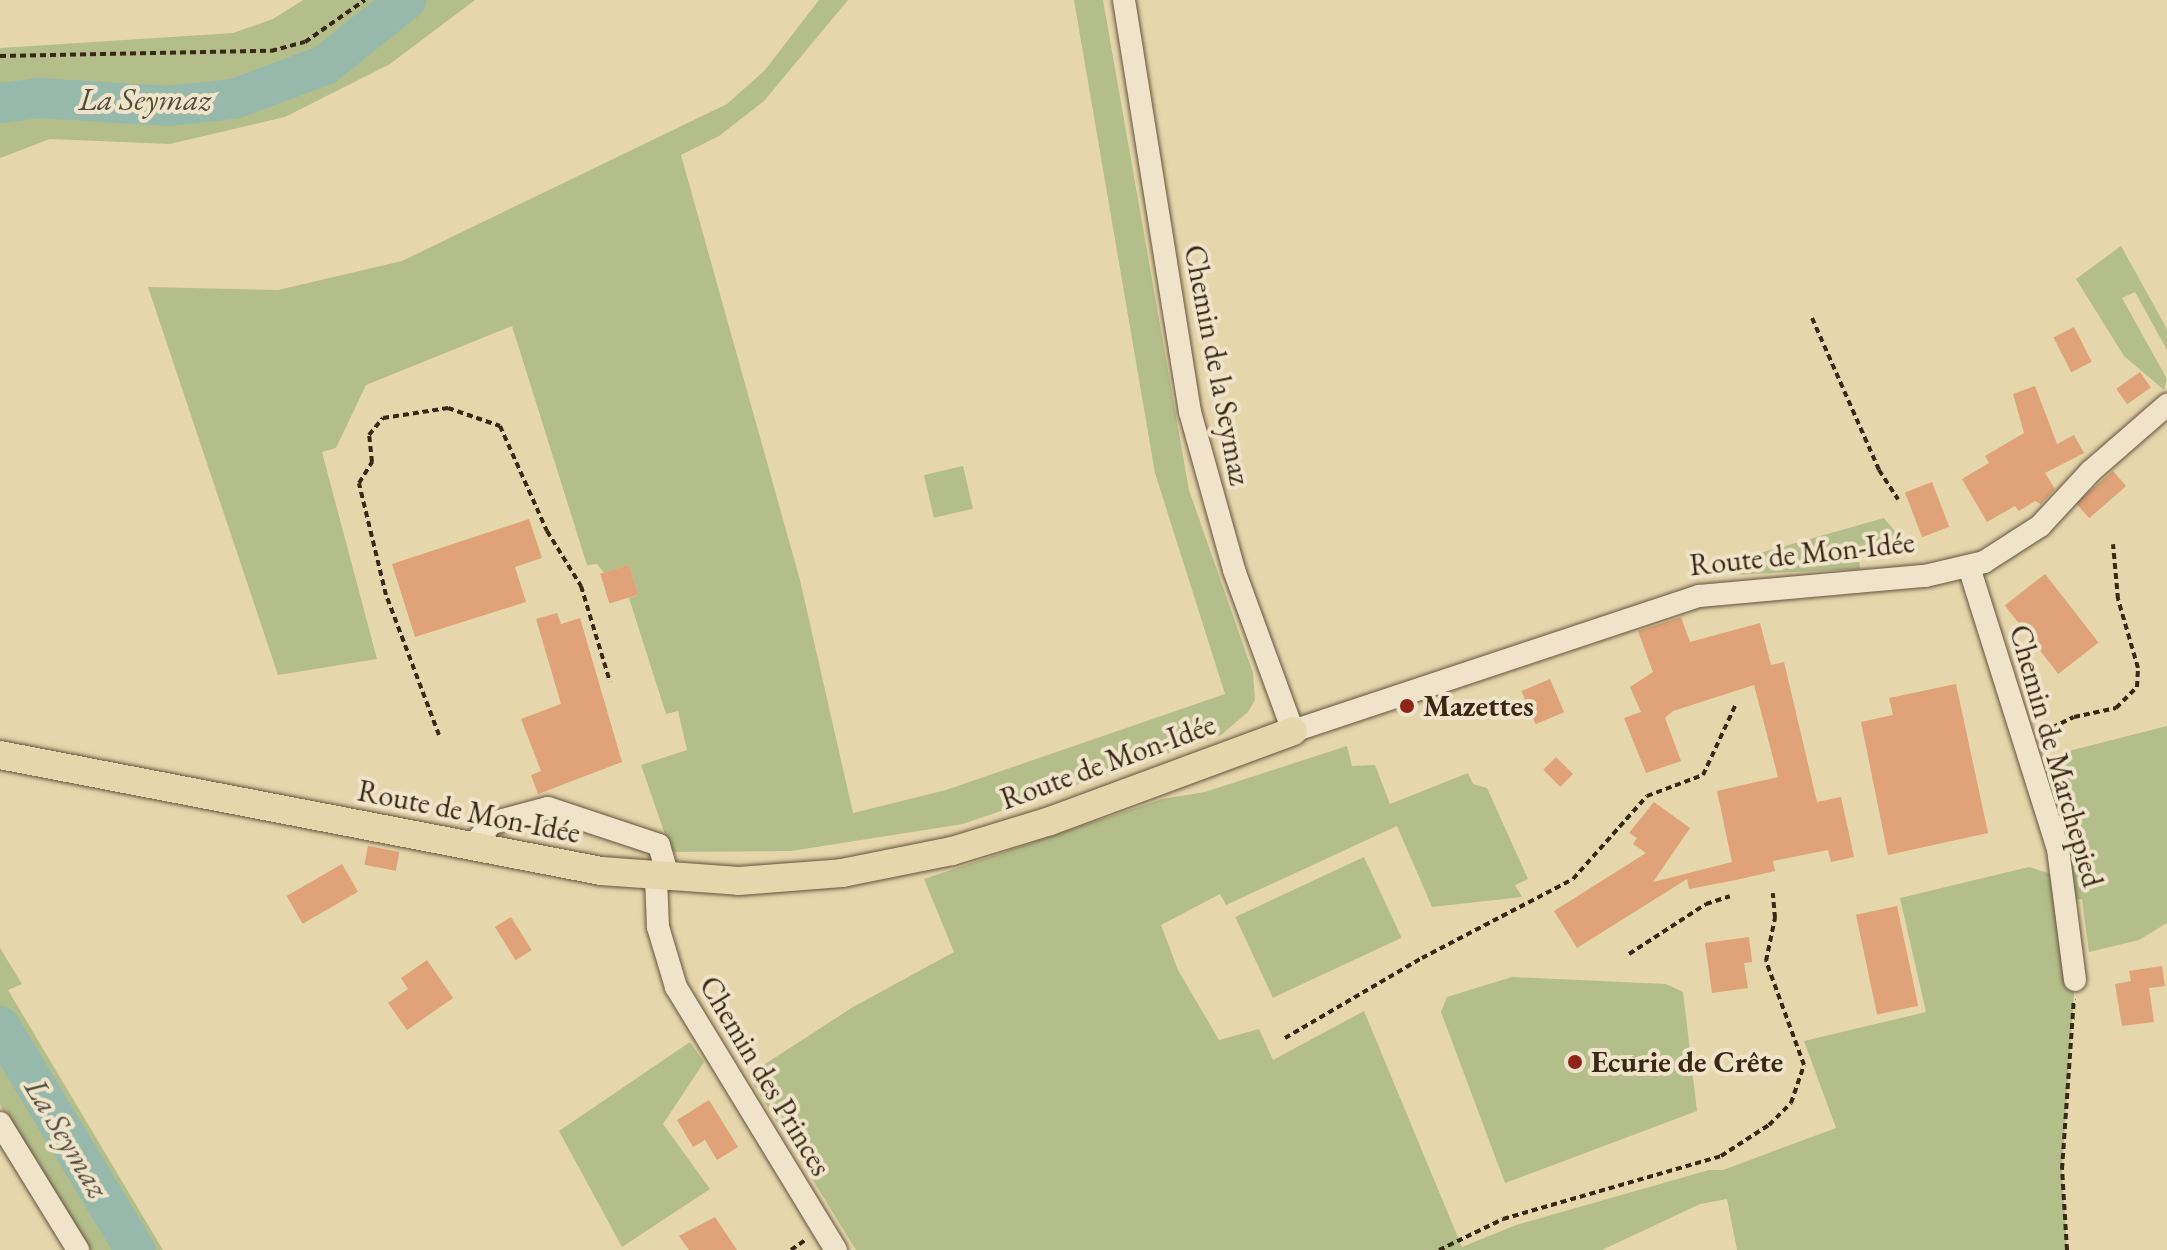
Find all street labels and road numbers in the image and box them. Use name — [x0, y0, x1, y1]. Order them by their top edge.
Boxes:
street label: Chemin de la Seymaz — [1176, 242, 1258, 488]
street label: Route de Mon-Idée — [1688, 524, 1916, 584]
street label: Chemin de Marchepied — [2001, 621, 2111, 891]
street label: Route de Mon-Idée — [996, 706, 1220, 818]
street label: Route de Mon-Idée — [355, 773, 583, 851]
street label: Chemin des Princes — [691, 970, 839, 1182]

